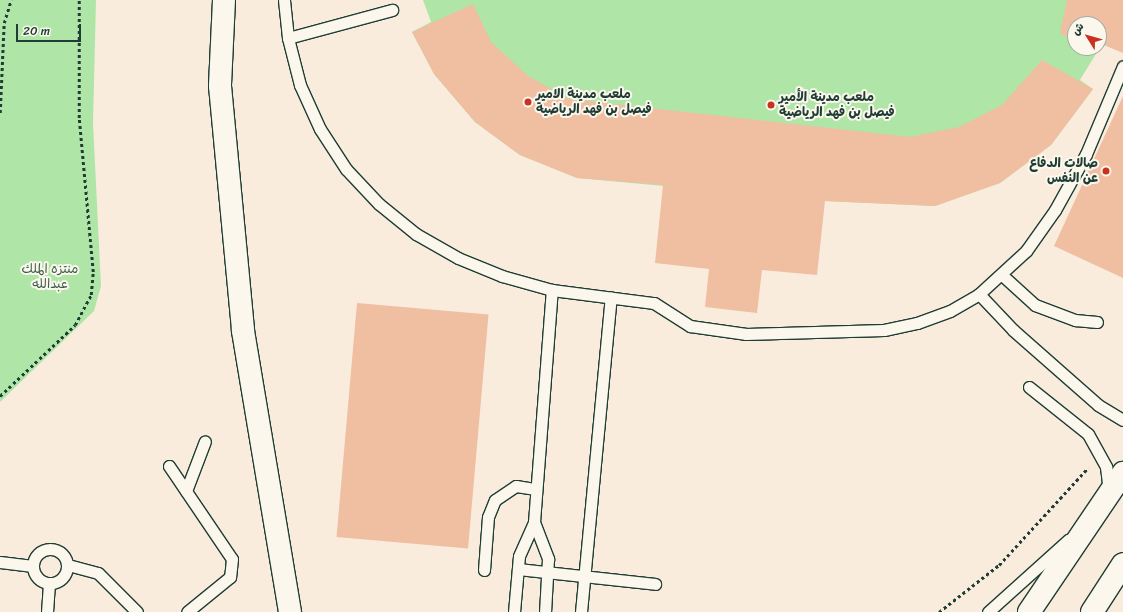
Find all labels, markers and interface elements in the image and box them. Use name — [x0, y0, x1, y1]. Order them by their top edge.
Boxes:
scale bar — [18, 16, 83, 42]
north arrow — [1067, 16, 1107, 56]
text: ش — [1067, 19, 1089, 40]
text: 20 m — [23, 20, 50, 42]
place label: ملعب مدينة الامير فيصل بن فهد الرياضية — [536, 87, 652, 118]
place label: ملعب مدينة الأمير فيصل بن فهد الرياضية — [779, 90, 895, 121]
marker: ملعب مدينة الامير فيصل بن فهد الرياضية — [523, 97, 533, 107]
marker: ملعب مدينة الأمير فيصل بن فهد الرياضية — [766, 100, 776, 110]
place label: صالات الدفاع عن النفس — [1029, 156, 1098, 187]
marker: صالات الدفاع عن النفس — [1101, 166, 1111, 176]
park label: منتزه الملك عبدالله — [22, 262, 78, 293]

